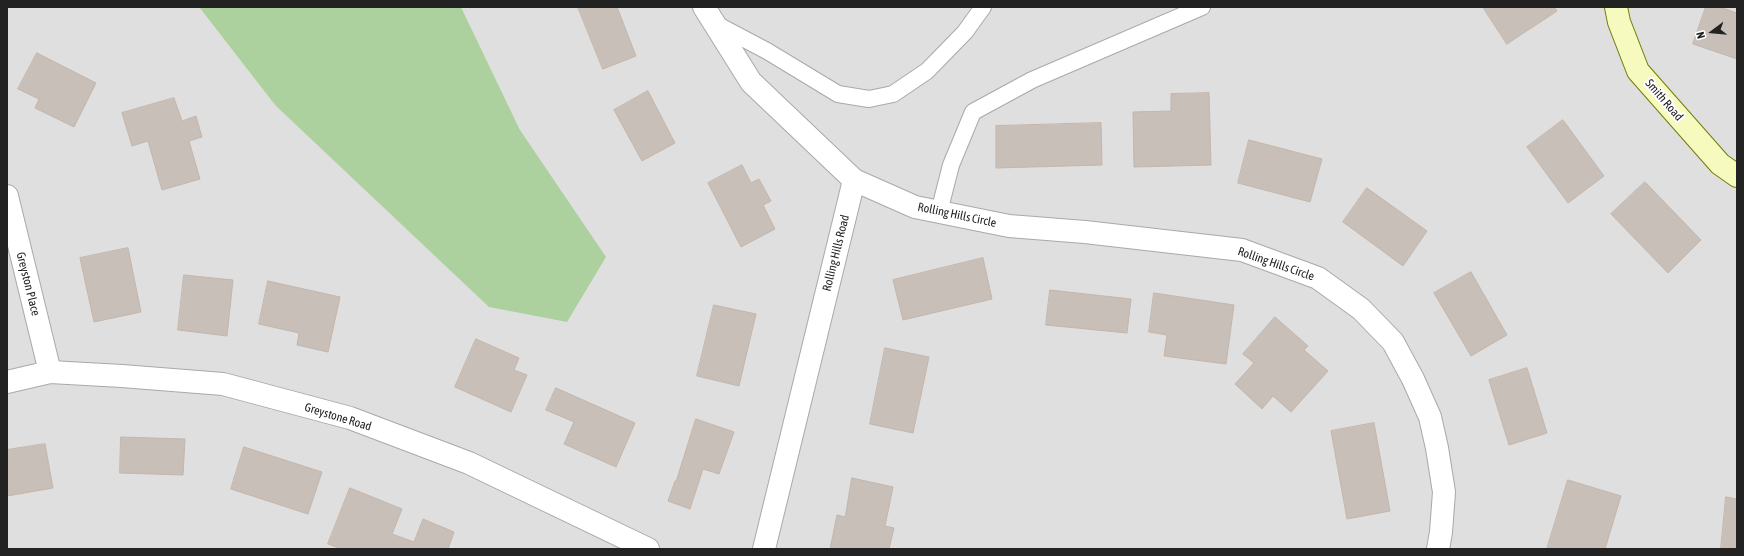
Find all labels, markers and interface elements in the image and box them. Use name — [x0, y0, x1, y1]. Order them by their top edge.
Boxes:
north arrow — [1692, 12, 1732, 52]
text: N — [1694, 31, 1707, 40]
street label: Smith Road — [1642, 76, 1686, 124]
street label: Rolling Hills Circle — [916, 200, 998, 230]
street label: Rolling Hills Road — [820, 213, 852, 293]
street label: Rolling Hills Circle — [1236, 244, 1316, 284]
street label: Greyston Place — [13, 251, 43, 317]
street label: Greystone Road — [303, 400, 373, 434]

